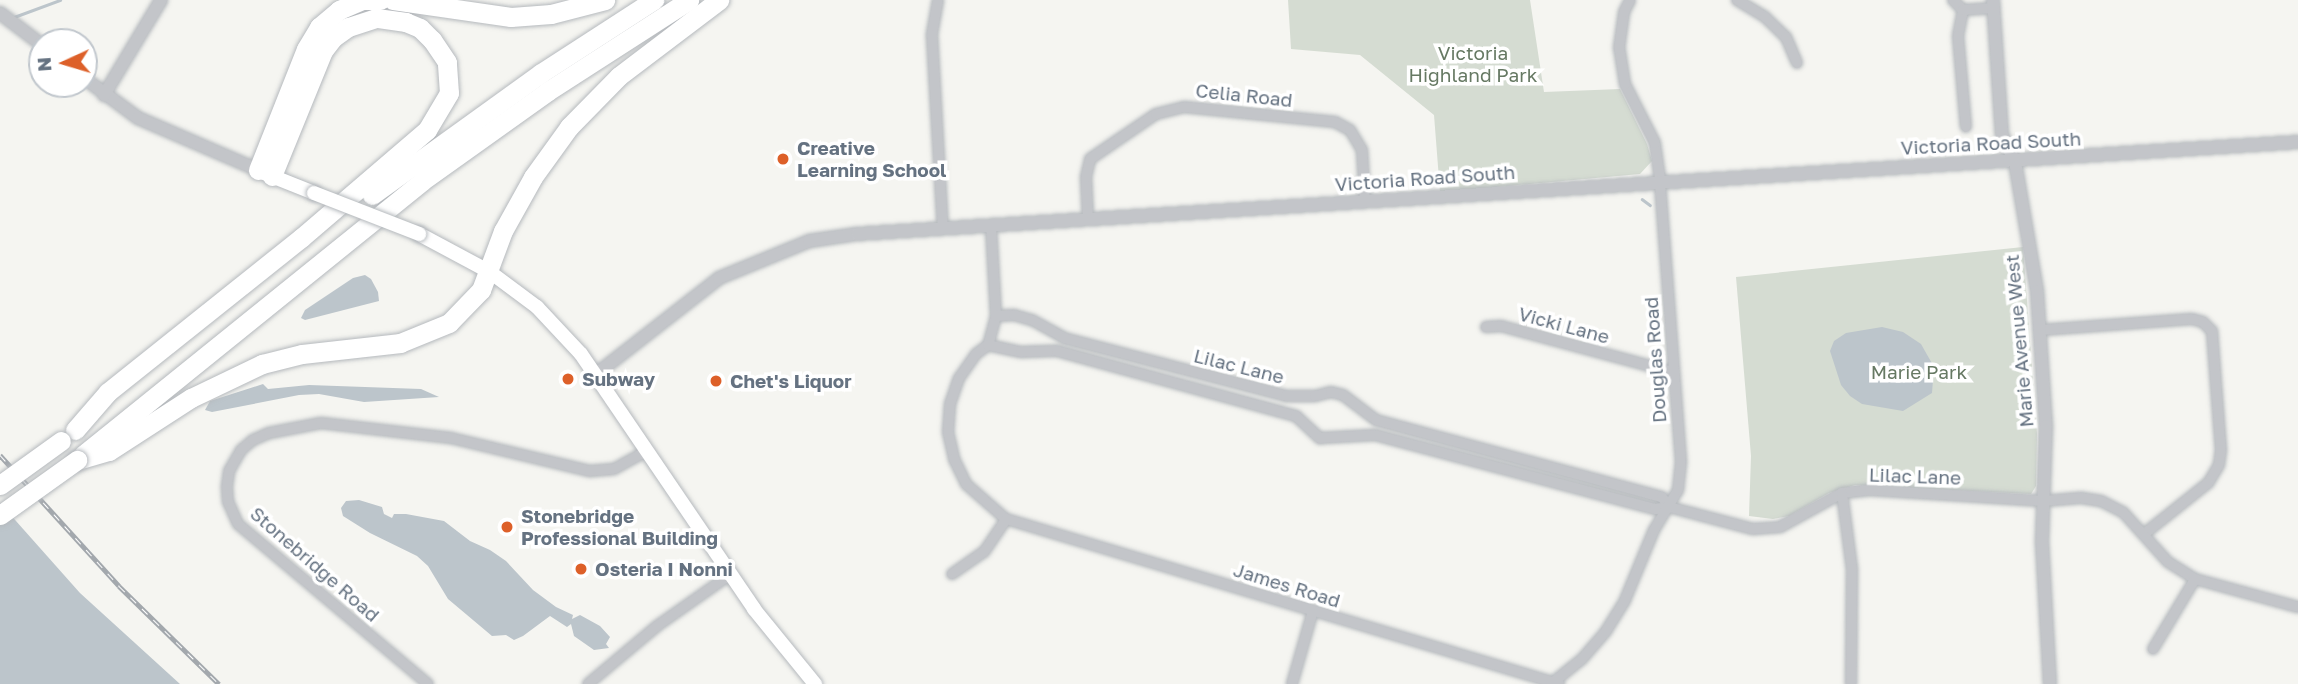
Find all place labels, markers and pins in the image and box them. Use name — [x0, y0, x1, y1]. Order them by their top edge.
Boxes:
place label: Creative Learning School — [797, 137, 946, 181]
marker: Creative Learning School — [775, 151, 791, 167]
place label: Subway — [582, 368, 655, 390]
place label: Chet's Liquor — [730, 370, 852, 392]
marker: Subway — [560, 371, 576, 387]
marker: Chet's Liquor — [708, 373, 724, 389]
place label: Stonebridge Professional Building — [521, 505, 718, 549]
marker: Stonebridge Professional Building — [499, 519, 515, 535]
place label: Osteria I Nonni — [595, 558, 733, 580]
marker: Osteria I Nonni — [573, 561, 589, 577]

